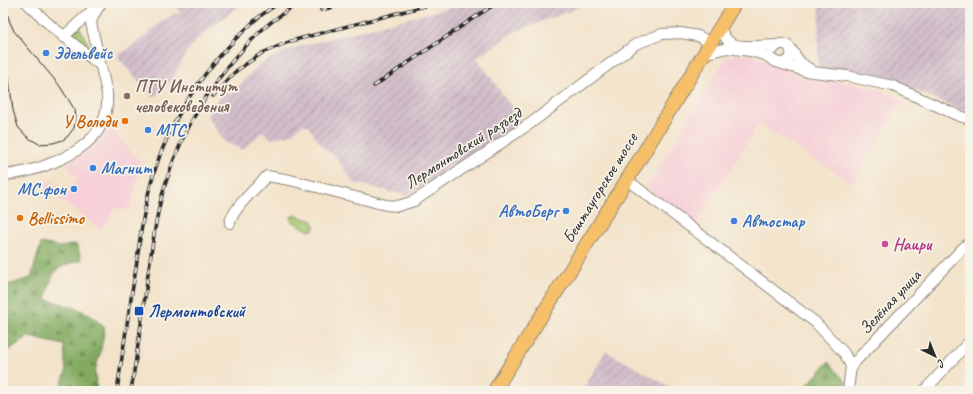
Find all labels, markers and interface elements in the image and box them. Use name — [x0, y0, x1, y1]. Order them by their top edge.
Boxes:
place label: Эдельвейс — [54, 43, 113, 64]
marker: Эдельвейс — [41, 48, 51, 58]
place label: ПГУ Институт человековедения — [135, 76, 238, 117]
marker: ПГУ Институт человековедения — [122, 91, 132, 101]
street label: Лермонтовский разъезд — [401, 102, 527, 194]
place label: У Володи — [63, 111, 118, 132]
marker: У Володи — [120, 116, 130, 126]
place label: МТС — [156, 120, 188, 141]
marker: МТС — [143, 125, 153, 135]
street label: Бештаугорское шоссе — [558, 128, 643, 247]
place label: Магнит — [101, 158, 153, 179]
marker: Магнит — [88, 163, 98, 173]
place label: МС.фон — [18, 179, 67, 200]
marker: МС.фон — [69, 184, 79, 194]
place label: АвтоБерг — [499, 201, 561, 222]
marker: АвтоБерг — [561, 206, 571, 216]
place label: Bellissimo — [28, 208, 86, 229]
place label: Автостар — [742, 211, 806, 232]
marker: Bellissimo — [15, 213, 25, 223]
marker: Автостар — [729, 216, 739, 226]
place label: Наири — [893, 234, 933, 255]
marker: Наири — [880, 239, 890, 249]
street label: Зелёная улица — [855, 264, 926, 339]
place label: Лермонтовский — [148, 301, 247, 322]
marker: Лермонтовский — [133, 305, 145, 317]
north arrow — [915, 336, 955, 376]
text: С — [934, 356, 949, 371]

